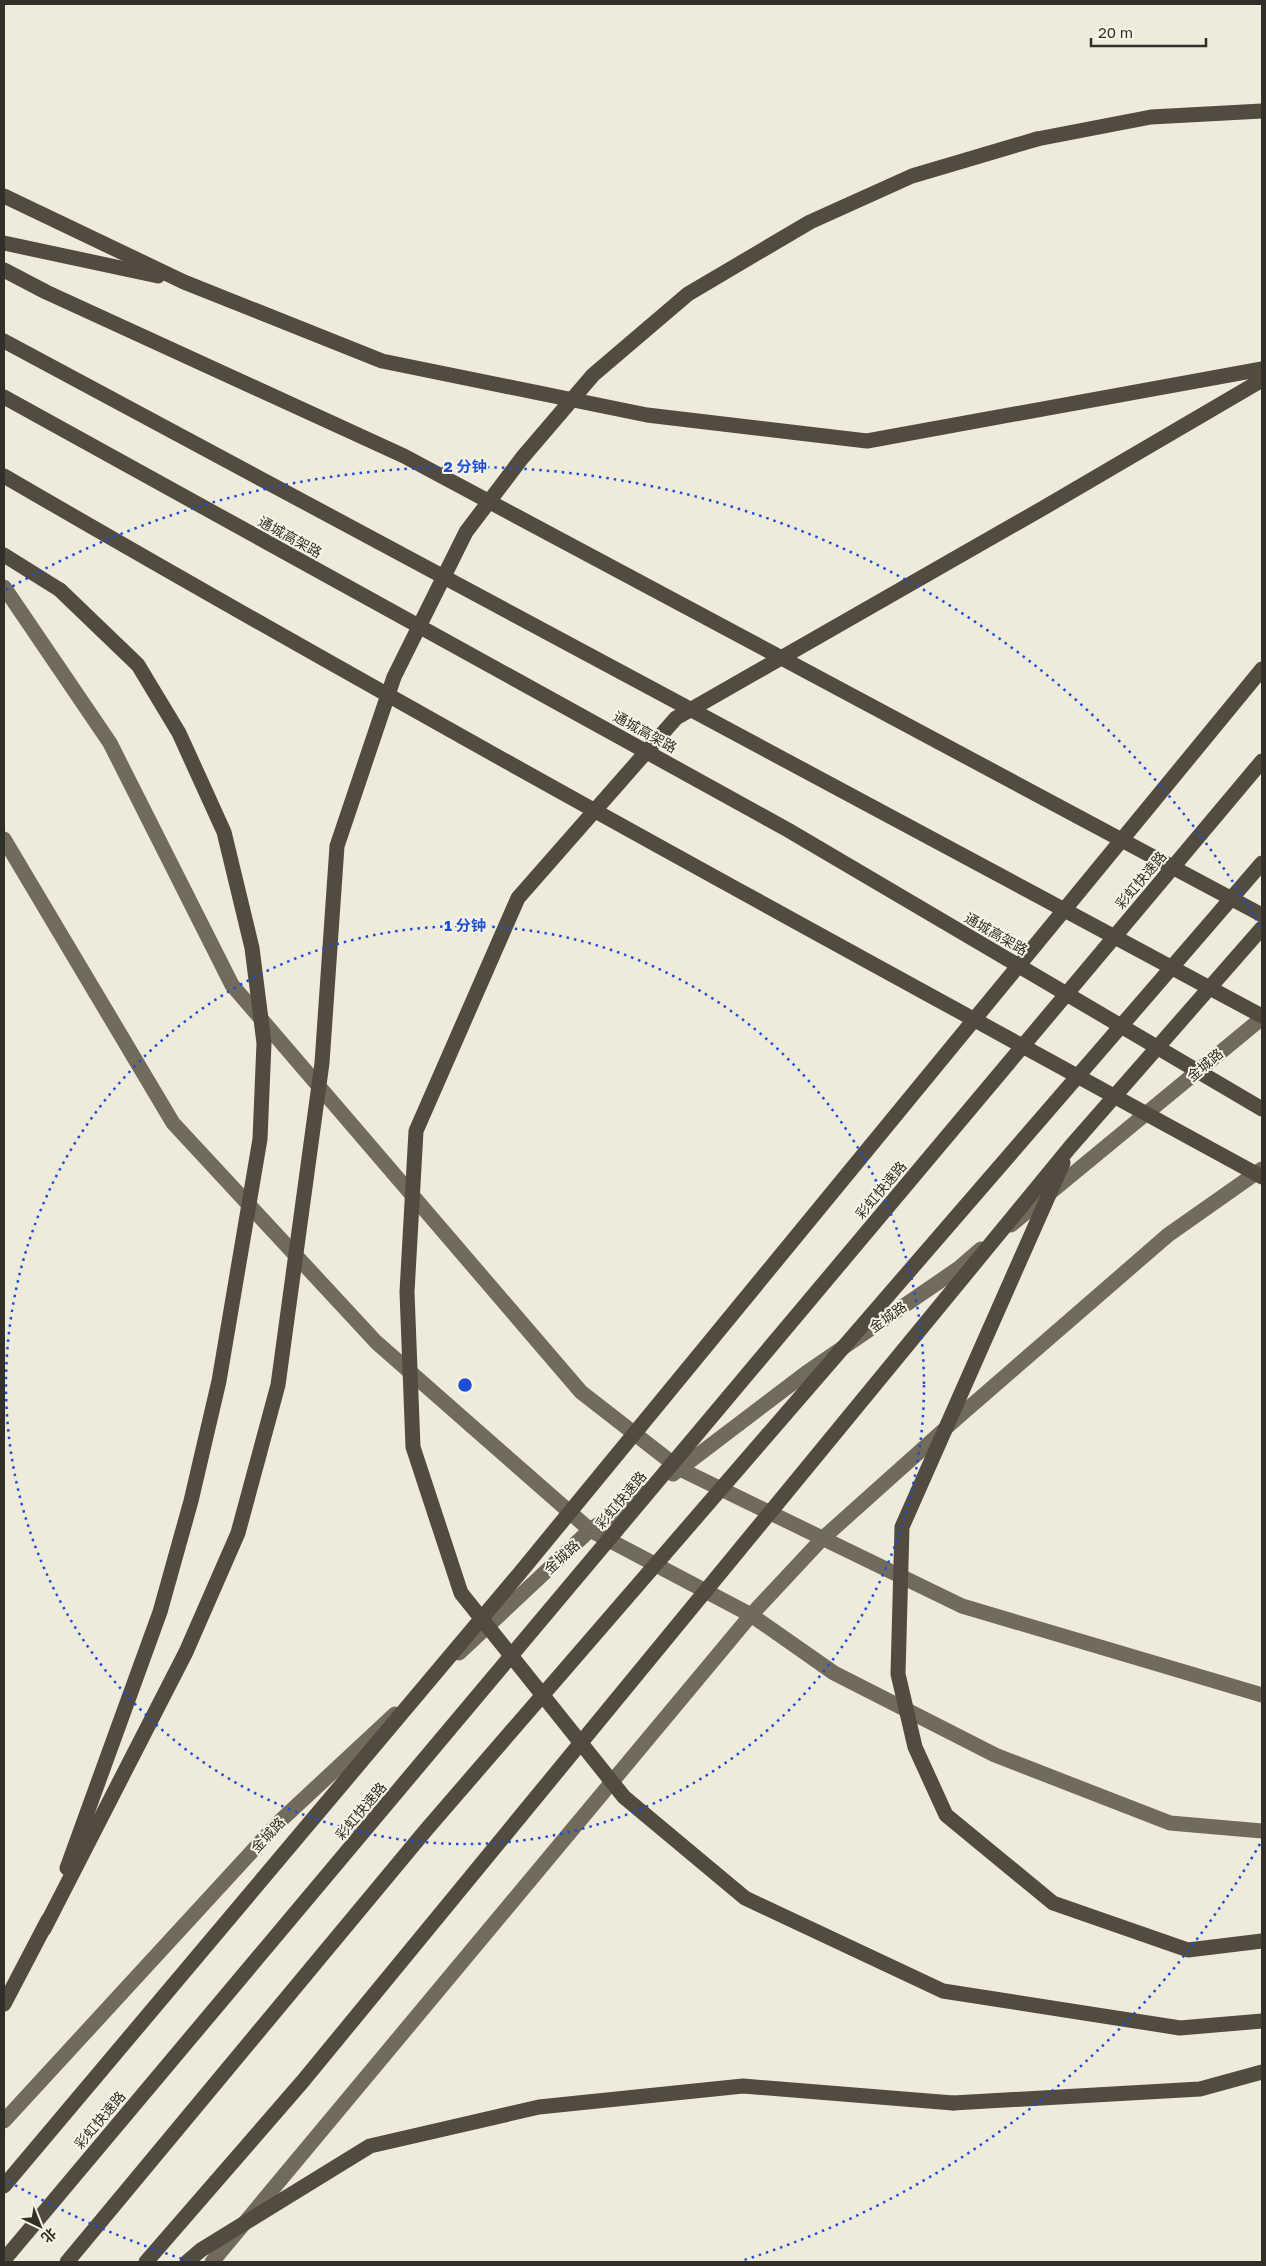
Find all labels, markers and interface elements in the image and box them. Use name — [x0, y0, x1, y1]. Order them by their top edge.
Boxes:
scale bar — [1091, 15, 1206, 47]
text: 20 m — [1098, 23, 1133, 41]
text: 2 分钟 — [444, 457, 486, 475]
street label: 通城高架路 — [256, 512, 325, 561]
street label: 通城高架路 — [611, 707, 680, 756]
street label: 彩虹快速路 — [1112, 847, 1170, 912]
street label: 通城高架路 — [962, 909, 1031, 958]
text: 1 分钟 — [444, 916, 486, 934]
street label: 金城路 — [1183, 1045, 1226, 1085]
street label: 彩虹快速路 — [852, 1157, 910, 1222]
street label: 金城路 — [866, 1298, 910, 1336]
centre of rings — [456, 1376, 474, 1394]
street label: 彩虹快速路 — [592, 1467, 650, 1532]
street label: 金城路 — [541, 1536, 583, 1577]
street label: 彩虹快速路 — [332, 1778, 390, 1843]
street label: 金城路 — [247, 1814, 288, 1856]
street label: 彩虹快速路 — [71, 2087, 129, 2152]
north arrow — [15, 2201, 65, 2251]
text: 北 — [38, 2225, 60, 2247]

